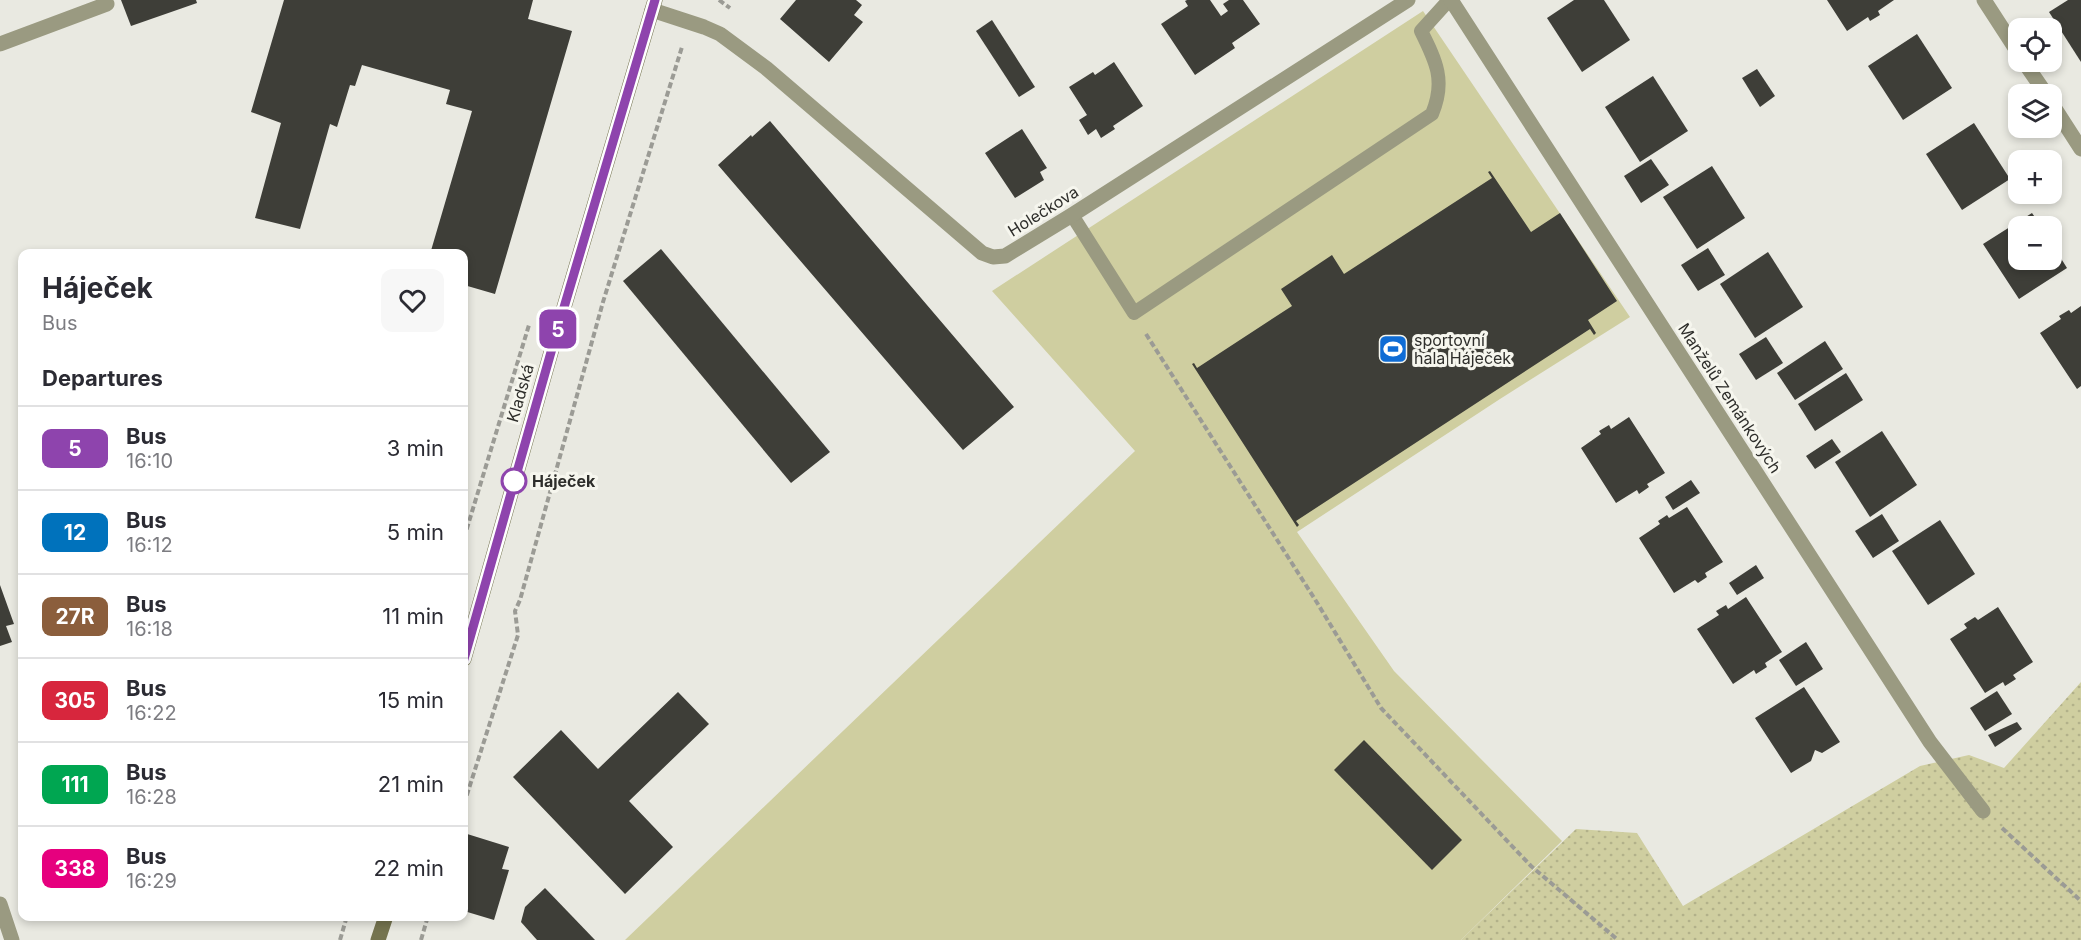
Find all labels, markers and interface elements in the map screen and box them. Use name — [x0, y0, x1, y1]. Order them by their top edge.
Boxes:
map controls — [2008, 18, 2062, 270]
button: locate — [2008, 18, 2062, 72]
button: layers — [2008, 84, 2062, 138]
button: + — [2008, 150, 2062, 204]
street label: Holečkova — [1004, 181, 1082, 241]
button: − — [2008, 216, 2062, 270]
button: heart — [381, 269, 444, 332]
text: Háječek — [42, 271, 153, 305]
line badge: 5 — [538, 310, 578, 348]
text: Bus — [42, 311, 77, 335]
text: 5 — [551, 317, 565, 342]
street label: Manželů Zemánkových — [1674, 319, 1786, 477]
place label: sportovní hala Háječek — [1414, 330, 1511, 368]
sports icon: sportovní hala Háječek — [1377, 333, 1409, 365]
street label: Kladská — [502, 362, 538, 424]
text: Departures — [42, 365, 163, 391]
text: Bus — [126, 423, 167, 449]
text: 3 min — [387, 435, 444, 461]
text: 5 — [68, 436, 82, 461]
text: 16:10 — [126, 449, 173, 473]
marker: Háječek — [501, 468, 527, 494]
place label: Háječek — [532, 471, 596, 491]
text: Bus — [126, 507, 167, 533]
text: 5 min — [387, 519, 444, 545]
text: 12 — [64, 520, 86, 545]
text: 16:12 — [126, 533, 173, 557]
text: Bus — [126, 591, 167, 617]
text: 11 min — [382, 603, 444, 629]
text: 27R — [55, 604, 95, 629]
text: 16:18 — [126, 617, 173, 641]
text: Bus — [126, 675, 167, 701]
text: 15 min — [378, 687, 444, 713]
text: 305 — [54, 688, 96, 713]
text: 16:22 — [126, 701, 177, 725]
text: Bus — [126, 759, 167, 785]
text: 21 min — [378, 771, 444, 797]
text: 111 — [61, 772, 89, 797]
text: 16:28 — [126, 785, 177, 809]
text: Bus — [126, 843, 167, 869]
text: 22 min — [373, 855, 444, 881]
text: 338 — [55, 856, 95, 881]
text: 16:29 — [126, 869, 177, 893]

